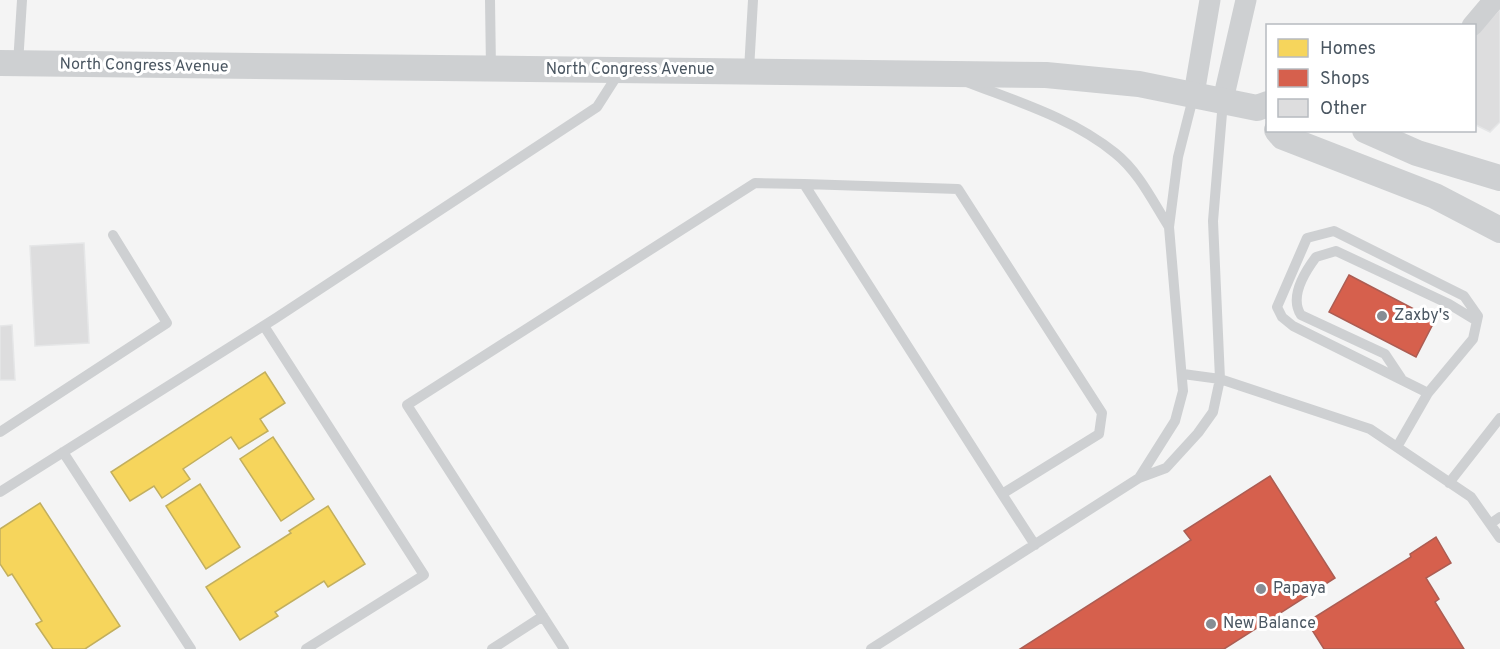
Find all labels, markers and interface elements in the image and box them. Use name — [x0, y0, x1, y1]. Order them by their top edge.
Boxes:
legend — [1266, 24, 1476, 132]
text: Homes — [1320, 38, 1376, 61]
street label: North Congress Avenue — [59, 55, 229, 77]
street label: North Congress Avenue — [546, 60, 714, 80]
text: Shops — [1320, 68, 1370, 91]
text: Other — [1320, 98, 1367, 121]
place label: Zaxby's — [1394, 306, 1450, 326]
marker: Zaxby's — [1375, 309, 1389, 323]
place label: Papaya — [1273, 579, 1326, 599]
marker: Papaya — [1254, 582, 1268, 596]
place label: New Balance — [1223, 614, 1316, 634]
marker: New Balance — [1204, 617, 1218, 631]

